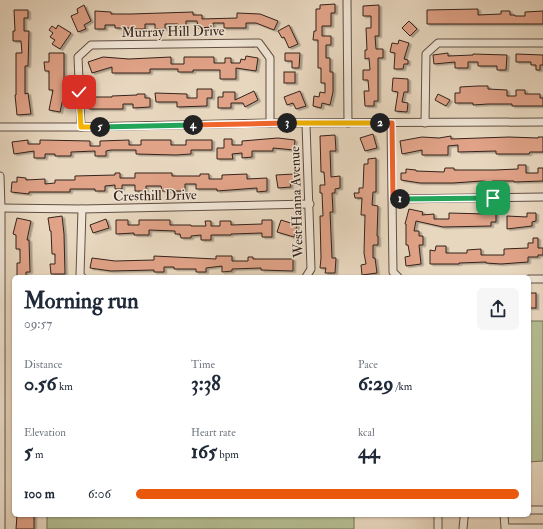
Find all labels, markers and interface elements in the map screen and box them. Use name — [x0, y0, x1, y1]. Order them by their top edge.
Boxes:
street label: Murray Hill Drive — [121, 22, 225, 42]
pin — [62, 75, 96, 109]
icon: check — [68, 81, 90, 103]
pin: 3 — [277, 113, 297, 133]
pin: 2 — [370, 113, 390, 133]
pin: 4 — [183, 115, 203, 135]
text: 3 — [285, 116, 289, 129]
text: 2 — [377, 116, 383, 129]
pin: 5 — [90, 117, 110, 137]
text: 4 — [190, 118, 196, 131]
text: 5 — [98, 120, 102, 133]
street label: West Hanna Avenue — [286, 146, 307, 259]
pin — [476, 181, 510, 215]
street label: Cresthill Drive — [113, 186, 197, 205]
icon: arrive — [482, 187, 504, 209]
pin: 1 — [390, 189, 410, 209]
text: 1 — [398, 192, 402, 205]
text: Morning run — [24, 287, 139, 315]
button: share — [477, 288, 519, 330]
text: 09:57 — [24, 316, 52, 332]
text: Distance — [24, 358, 62, 371]
text: Time — [191, 358, 215, 371]
text: Pace — [358, 358, 378, 371]
text: 0.56 — [24, 371, 57, 396]
text: 3:38 — [191, 371, 221, 396]
text: 6:29 — [358, 371, 393, 396]
text: km — [57, 380, 73, 393]
text: /km — [393, 380, 412, 393]
text: Elevation — [24, 426, 66, 439]
text: Heart rate — [191, 426, 236, 439]
text: kcal — [358, 426, 375, 439]
text: 5 — [24, 439, 33, 464]
text: 165 — [191, 439, 217, 464]
text: 44 — [358, 439, 380, 464]
text: m — [33, 448, 44, 461]
text: bpm — [217, 448, 239, 461]
text: 100 m — [24, 486, 55, 502]
text: 6:06 — [88, 486, 111, 502]

